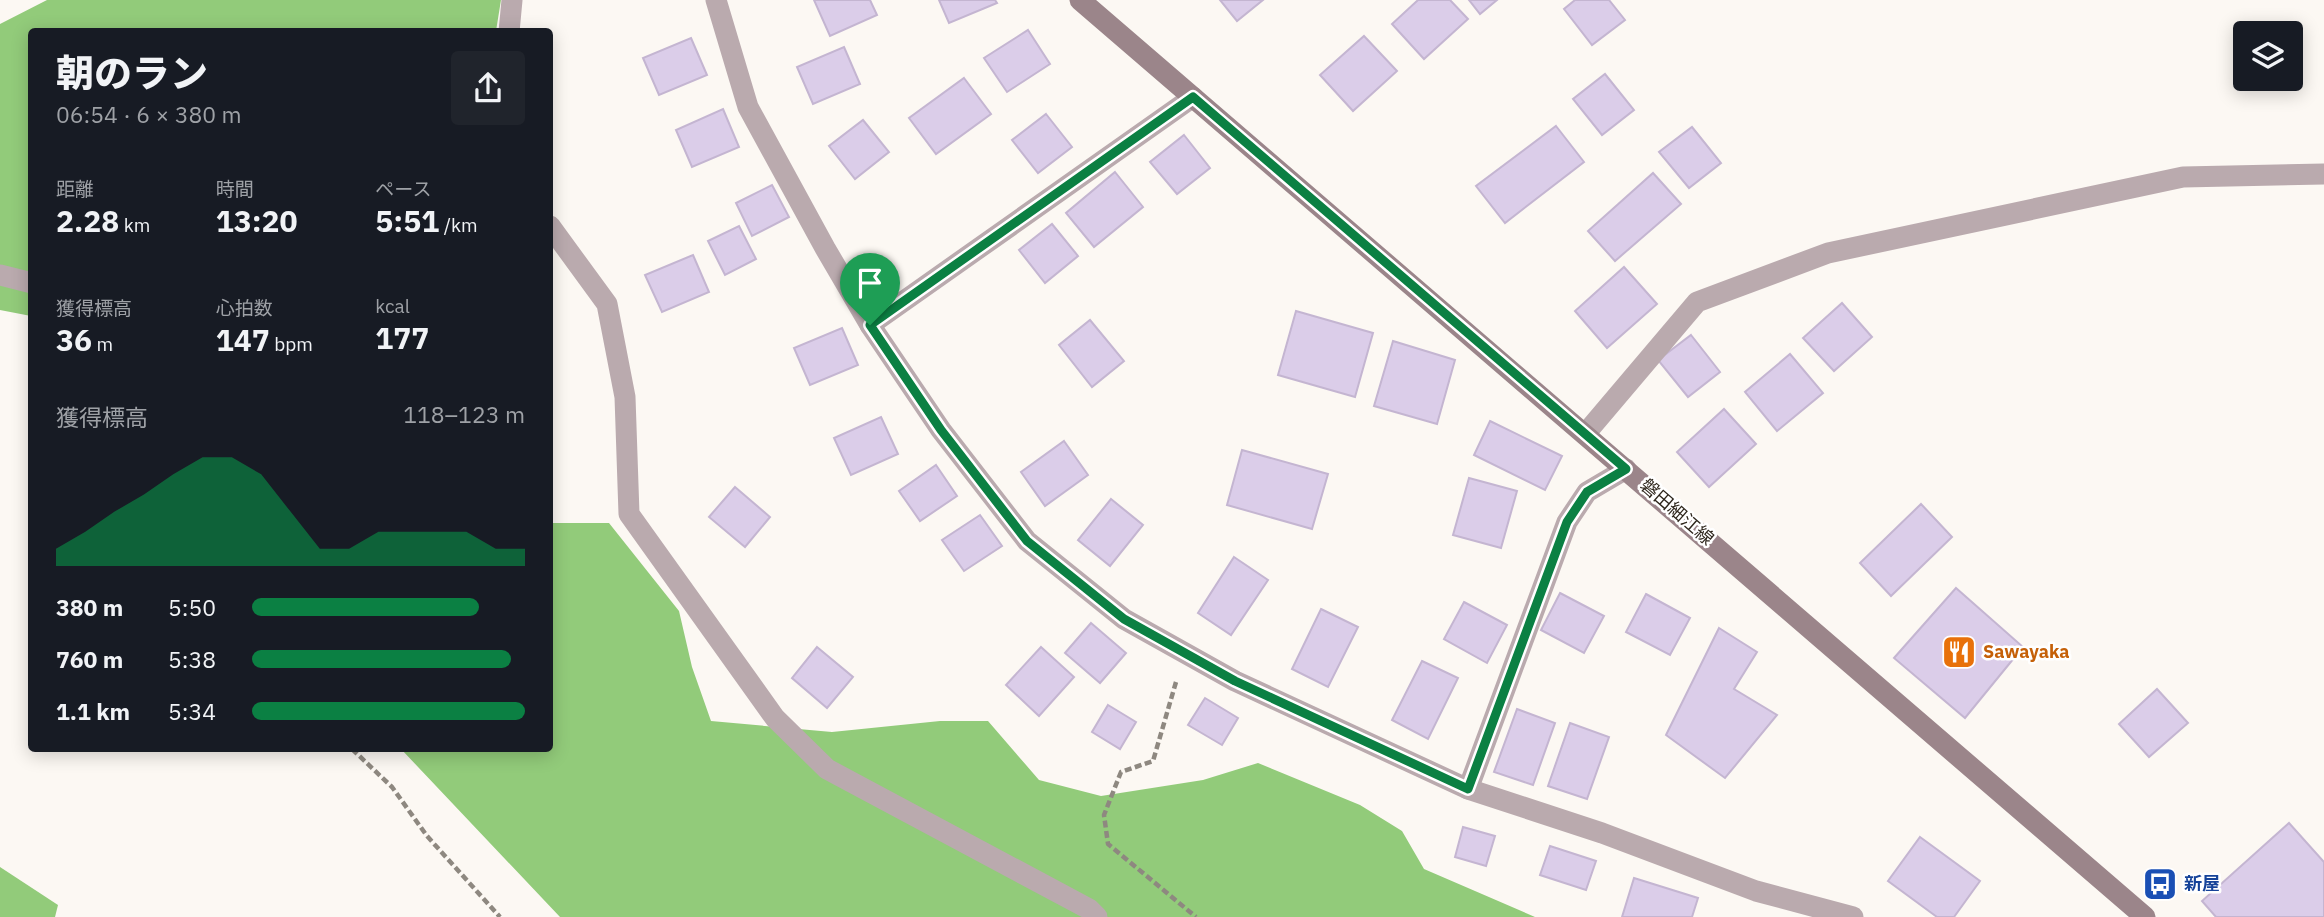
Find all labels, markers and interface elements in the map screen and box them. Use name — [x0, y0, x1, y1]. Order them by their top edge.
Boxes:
map controls — [2233, 21, 2303, 91]
button: layers — [2233, 21, 2303, 91]
text: 朝のラン — [56, 48, 208, 97]
button: share — [451, 51, 525, 125]
text: 06:54 · 6 × 380 m — [56, 99, 242, 129]
text: 距離 — [56, 177, 94, 201]
text: 時間 — [216, 177, 254, 201]
text: ペース — [375, 177, 431, 201]
text: 2.28 — [56, 201, 119, 240]
text: 13:20 — [216, 201, 298, 240]
text: 5:51 — [375, 201, 439, 240]
text: km — [119, 213, 150, 237]
text: /km — [439, 213, 478, 237]
pin — [840, 253, 900, 325]
icon: arrive — [851, 264, 889, 302]
text: kcal — [375, 294, 410, 318]
text: 獲得標高 — [56, 296, 132, 320]
text: 心拍数 — [216, 296, 273, 320]
text: 177 — [375, 318, 429, 357]
text: 36 — [56, 320, 92, 359]
text: 147 — [216, 320, 270, 359]
text: m — [92, 332, 113, 356]
text: bpm — [270, 332, 313, 356]
text: 118–123 m — [403, 399, 525, 429]
text: 獲得標高 — [56, 402, 148, 432]
street label: 磐田細江線 — [1636, 473, 1719, 550]
text: 380 m — [56, 592, 123, 622]
text: 5:50 — [168, 592, 216, 622]
restaurant icon: Sawayaka — [1940, 633, 1978, 671]
place label: Sawayaka — [1983, 640, 2070, 663]
text: 760 m — [56, 644, 123, 674]
text: 5:38 — [168, 644, 216, 674]
text: 1.1 km — [56, 696, 130, 726]
text: 5:34 — [168, 696, 216, 726]
bus stop icon: 新屋 — [2141, 865, 2179, 903]
place label: 新屋 — [2184, 872, 2220, 895]

